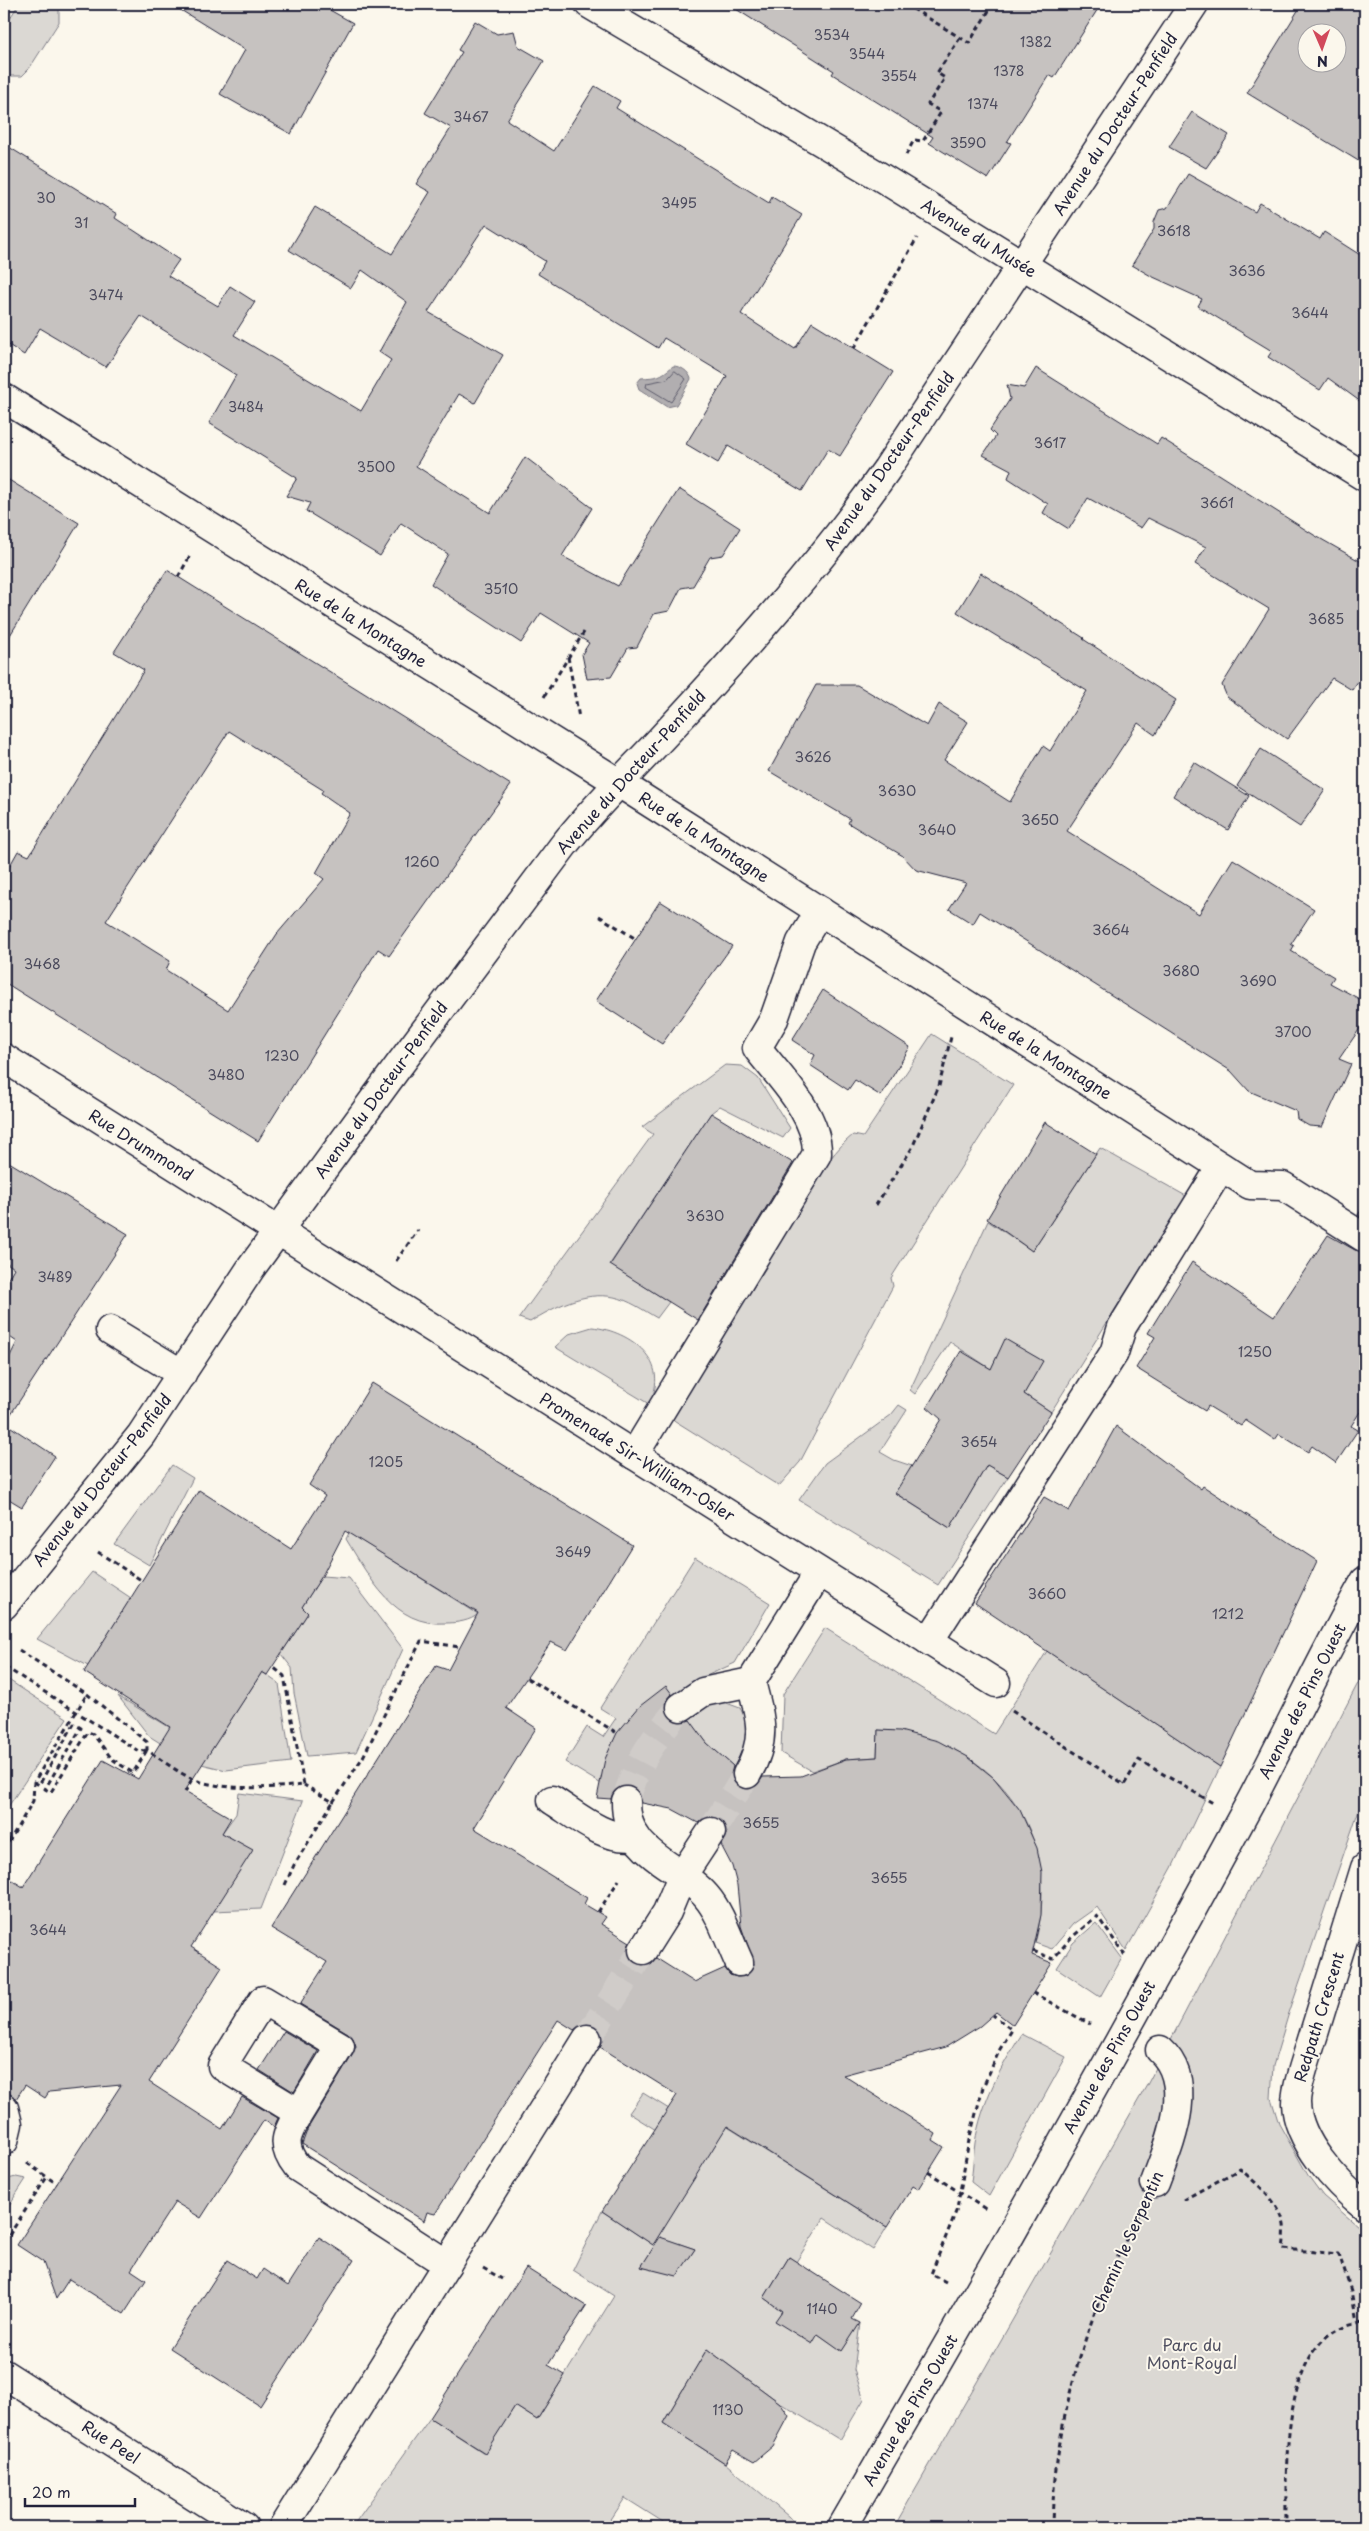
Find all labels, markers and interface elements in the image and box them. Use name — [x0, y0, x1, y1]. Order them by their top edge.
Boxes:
north arrow — [1296, 22, 1346, 72]
house number: 3534 — [814, 24, 850, 45]
street label: Avenue du Docteur-Penfield — [1046, 27, 1182, 219]
house number: 1382 — [1020, 31, 1052, 52]
house number: 3544 — [849, 43, 885, 64]
text: N — [1317, 51, 1328, 72]
house number: 1378 — [993, 60, 1025, 81]
house number: 3554 — [881, 65, 917, 86]
house number: 1374 — [968, 93, 999, 114]
house number: 3467 — [453, 106, 489, 127]
house number: 3590 — [950, 132, 986, 153]
house number: 30 — [36, 187, 56, 208]
house number: 3495 — [661, 192, 697, 213]
street label: Avenue du Musée — [917, 192, 1042, 282]
house number: 31 — [74, 212, 88, 233]
house number: 3618 — [1157, 220, 1191, 241]
house number: 3636 — [1228, 260, 1266, 281]
house number: 3474 — [88, 284, 124, 305]
house number: 3644 — [1291, 302, 1329, 323]
street label: Avenue du Docteur-Penfield — [817, 366, 959, 555]
house number: 3484 — [228, 396, 264, 417]
house number: 3617 — [1034, 432, 1067, 453]
house number: 3500 — [357, 456, 395, 477]
house number: 3661 — [1200, 492, 1234, 513]
street label: Rue de la Montagne — [291, 572, 432, 673]
house number: 3510 — [484, 578, 518, 599]
house number: 3685 — [1308, 608, 1344, 629]
street label: Avenue du Docteur-Penfield — [550, 684, 711, 859]
house number: 3626 — [795, 746, 831, 767]
house number: 3630 — [878, 780, 916, 801]
street label: Rue de la Montagne — [634, 785, 775, 888]
house number: 3650 — [1021, 809, 1059, 830]
house number: 3640 — [918, 819, 956, 840]
house number: 1260 — [405, 851, 439, 872]
house number: 3664 — [1092, 919, 1130, 940]
house number: 3468 — [23, 953, 61, 974]
house number: 3680 — [1162, 960, 1200, 981]
house number: 3690 — [1239, 970, 1277, 991]
street label: Avenue du Docteur-Penfield — [308, 996, 453, 1183]
street label: Rue de la Montagne — [976, 1004, 1117, 1105]
house number: 3700 — [1274, 1021, 1312, 1042]
house number: 1230 — [265, 1045, 299, 1066]
house number: 3480 — [207, 1064, 245, 1085]
street label: Rue Drummond — [85, 1102, 198, 1186]
house number: 3630 — [686, 1205, 724, 1226]
house number: 3489 — [38, 1266, 73, 1287]
house number: 1250 — [1238, 1341, 1272, 1362]
street label: Promenade Sir-William-Osler — [535, 1386, 741, 1527]
street label: Avenue du Docteur-Penfield — [26, 1388, 176, 1571]
house number: 3654 — [961, 1431, 997, 1452]
house number: 1205 — [369, 1451, 403, 1472]
house number: 3649 — [555, 1541, 591, 1562]
house number: 3660 — [1028, 1583, 1066, 1604]
house number: 1212 — [1212, 1603, 1244, 1624]
street label: Avenue des Pins Ouest — [1251, 1619, 1351, 1782]
house number: 3655 — [743, 1812, 779, 1833]
house number: 3655 — [871, 1867, 907, 1888]
house number: 3644 — [29, 1919, 67, 1940]
street label: Redpath Crescent — [1287, 1948, 1349, 2085]
street label: Avenue des Pins Ouest — [1056, 1976, 1160, 2137]
street label: Chemin le Serpentin — [1084, 2166, 1168, 2317]
house number: 1140 — [806, 2298, 838, 2319]
street label: Avenue des Pins Ouest — [856, 2329, 962, 2490]
park label: Parc du Mont-Royal — [1147, 2332, 1237, 2374]
house number: 1130 — [712, 2399, 744, 2420]
street label: Rue Peel — [78, 2413, 145, 2469]
scale bar — [25, 2476, 135, 2508]
text: 20 m — [32, 2480, 71, 2503]

